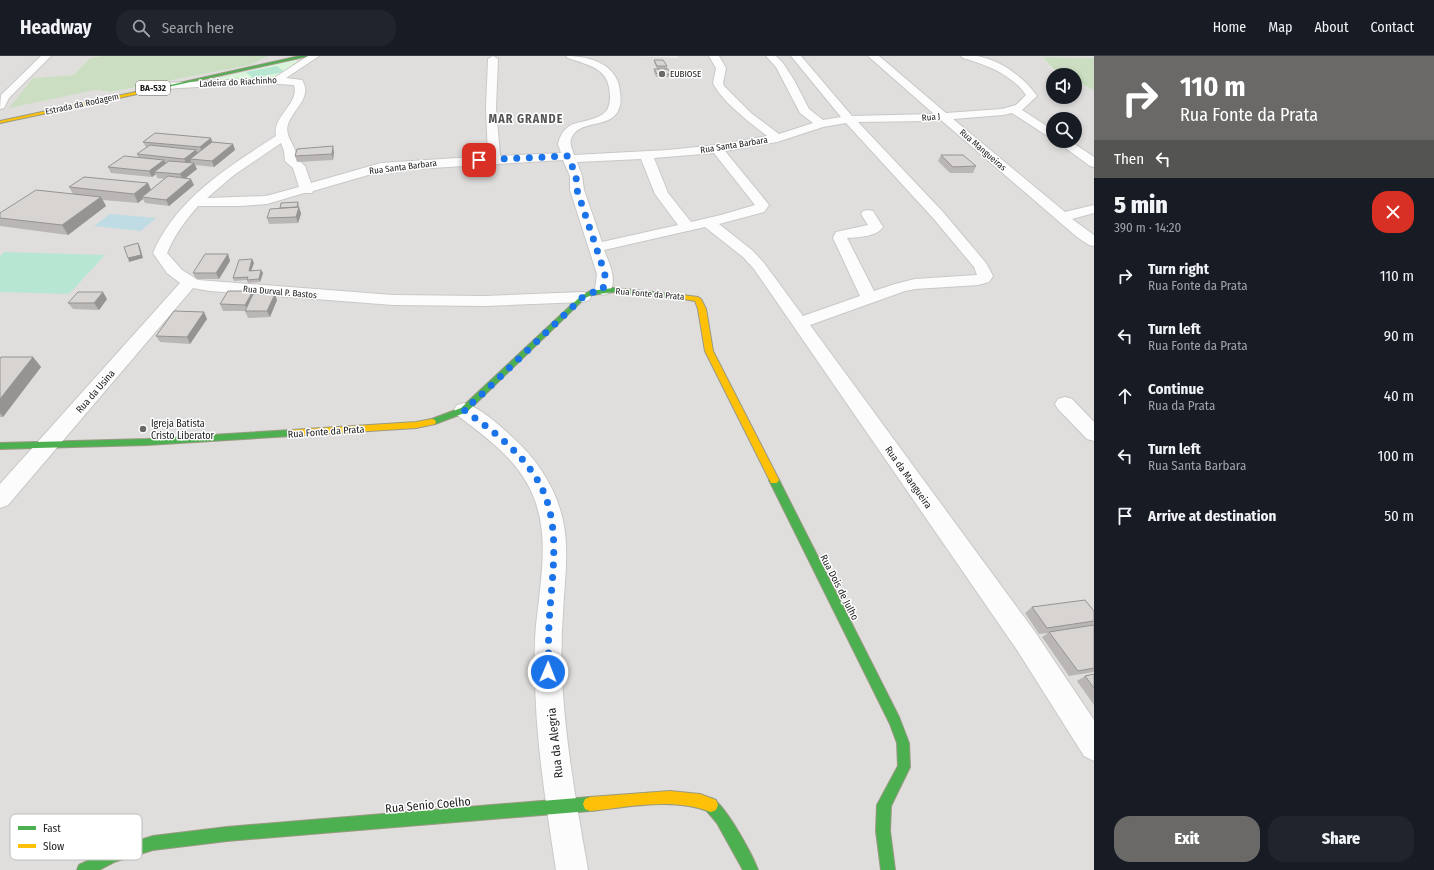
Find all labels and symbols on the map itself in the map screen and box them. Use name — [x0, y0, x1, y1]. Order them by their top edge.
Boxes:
marker: EUBIOSE — [657, 69, 667, 79]
place label: EUBIOSE — [670, 69, 701, 79]
street label: Ladeira do Riachinho — [199, 75, 277, 89]
road number: BA-532 — [136, 81, 170, 95]
street label: Estrada da Rodagem — [44, 91, 120, 117]
street label: Rua J — [921, 111, 941, 123]
district label: MAR GRANDE — [489, 112, 563, 126]
street label: Rua Mangueiras — [958, 127, 1008, 173]
street label: Rua Santa Barbara — [700, 135, 769, 155]
pin — [462, 143, 496, 177]
street label: Rua Santa Barbara — [369, 158, 438, 176]
street label: Rua Durval P. Bastos — [243, 284, 317, 300]
street label: Rua Fonte da Prata — [615, 286, 685, 302]
street label: Rua da Usina — [74, 368, 118, 416]
place label: Igreja Batista Cristo Liberator — [151, 418, 215, 442]
street label: Rua Fonte da Prata — [287, 423, 365, 441]
marker: Igreja Batista Cristo Liberator — [138, 424, 148, 434]
street label: Rua da Mangueira — [882, 444, 934, 511]
street label: Rua Dois de Julho — [817, 553, 861, 622]
position arrow — [527, 651, 569, 693]
street label: Rua da Alegria — [544, 707, 566, 779]
street label: Rua Senio Coelho — [385, 794, 471, 816]
legend — [10, 814, 142, 860]
text: Fast — [43, 822, 61, 835]
text: Slow — [43, 840, 64, 853]

